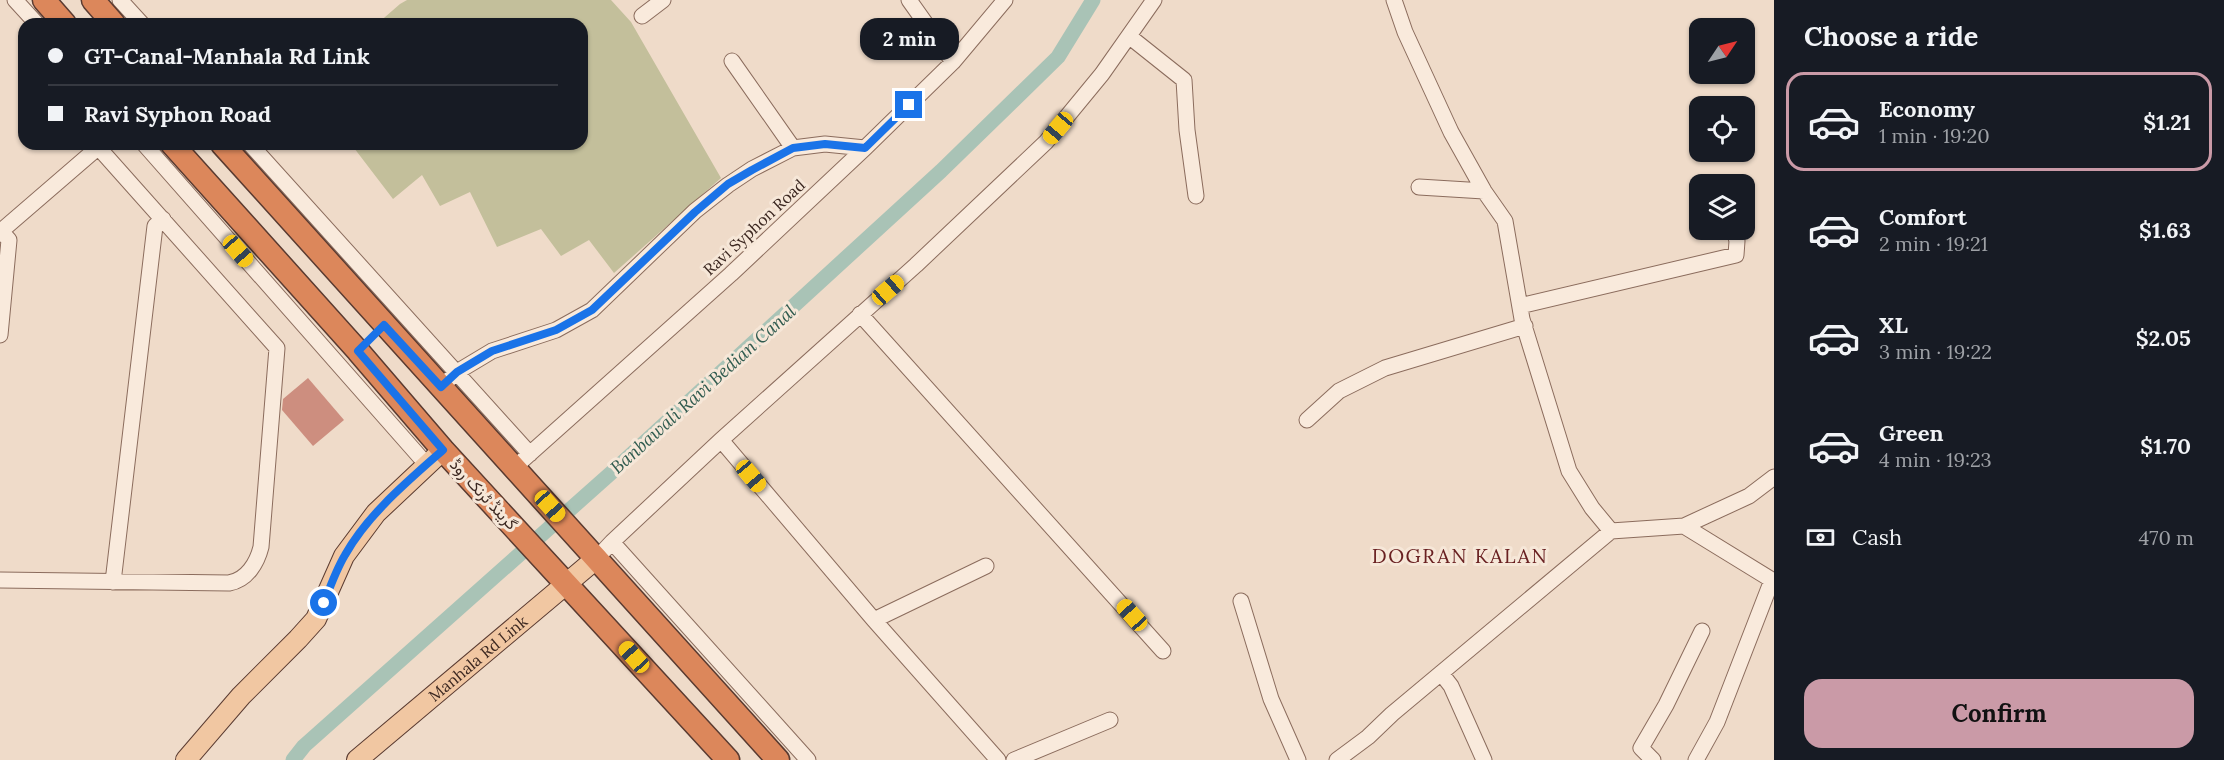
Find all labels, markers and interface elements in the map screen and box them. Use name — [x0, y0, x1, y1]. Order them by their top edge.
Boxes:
callout: 2 min — [860, 18, 958, 60]
north arrow — [1689, 18, 1755, 84]
map controls — [1689, 18, 1755, 240]
text: Choose a ride — [1804, 19, 1978, 53]
text: 2 min — [883, 26, 936, 51]
text: GT-Canal-Manhala Rd Link — [84, 42, 370, 70]
route end — [895, 91, 922, 118]
icon: car — [1807, 95, 1861, 149]
text: Economy — [1879, 95, 1975, 123]
button: locate — [1689, 96, 1755, 162]
text: Ravi Syphon Road — [84, 100, 271, 128]
car — [1040, 108, 1076, 148]
text: $1.21 — [2143, 108, 2191, 136]
text: 1 min · 19:20 — [1879, 123, 1990, 148]
street label: Ravi Syphon Road — [699, 174, 809, 279]
button: layers — [1689, 174, 1755, 240]
icon: car — [1807, 203, 1861, 257]
text: Comfort — [1879, 203, 1967, 231]
text: $1.63 — [2139, 216, 2191, 244]
text: 2 min · 19:21 — [1879, 231, 1988, 256]
car — [219, 232, 257, 270]
car — [869, 271, 907, 309]
water label: Banbawali Ravi Bedian Canal — [606, 300, 800, 478]
icon: car — [1807, 311, 1861, 365]
text: XL — [1879, 311, 1908, 339]
text: $2.05 — [2136, 324, 2191, 352]
text: 3 min · 19:22 — [1879, 339, 1992, 364]
icon: car — [1807, 419, 1861, 473]
text: Green — [1879, 419, 1944, 447]
text: $1.70 — [2140, 432, 2191, 460]
text: 4 min · 19:23 — [1879, 447, 1992, 472]
street label: گرینڈ ٹرنک روڈ — [445, 454, 522, 534]
car — [733, 456, 769, 496]
car — [531, 487, 569, 525]
icon: cash — [1804, 521, 1837, 554]
text: Cash — [1852, 523, 1902, 551]
text: 470 m — [2138, 525, 2194, 550]
district label: DOGRAN KALAN — [1372, 543, 1548, 568]
route start — [310, 589, 337, 616]
car — [1113, 596, 1151, 634]
street label: Manhala Rd Link — [424, 611, 532, 706]
car — [615, 638, 653, 676]
button: Confirm — [1804, 679, 2194, 748]

